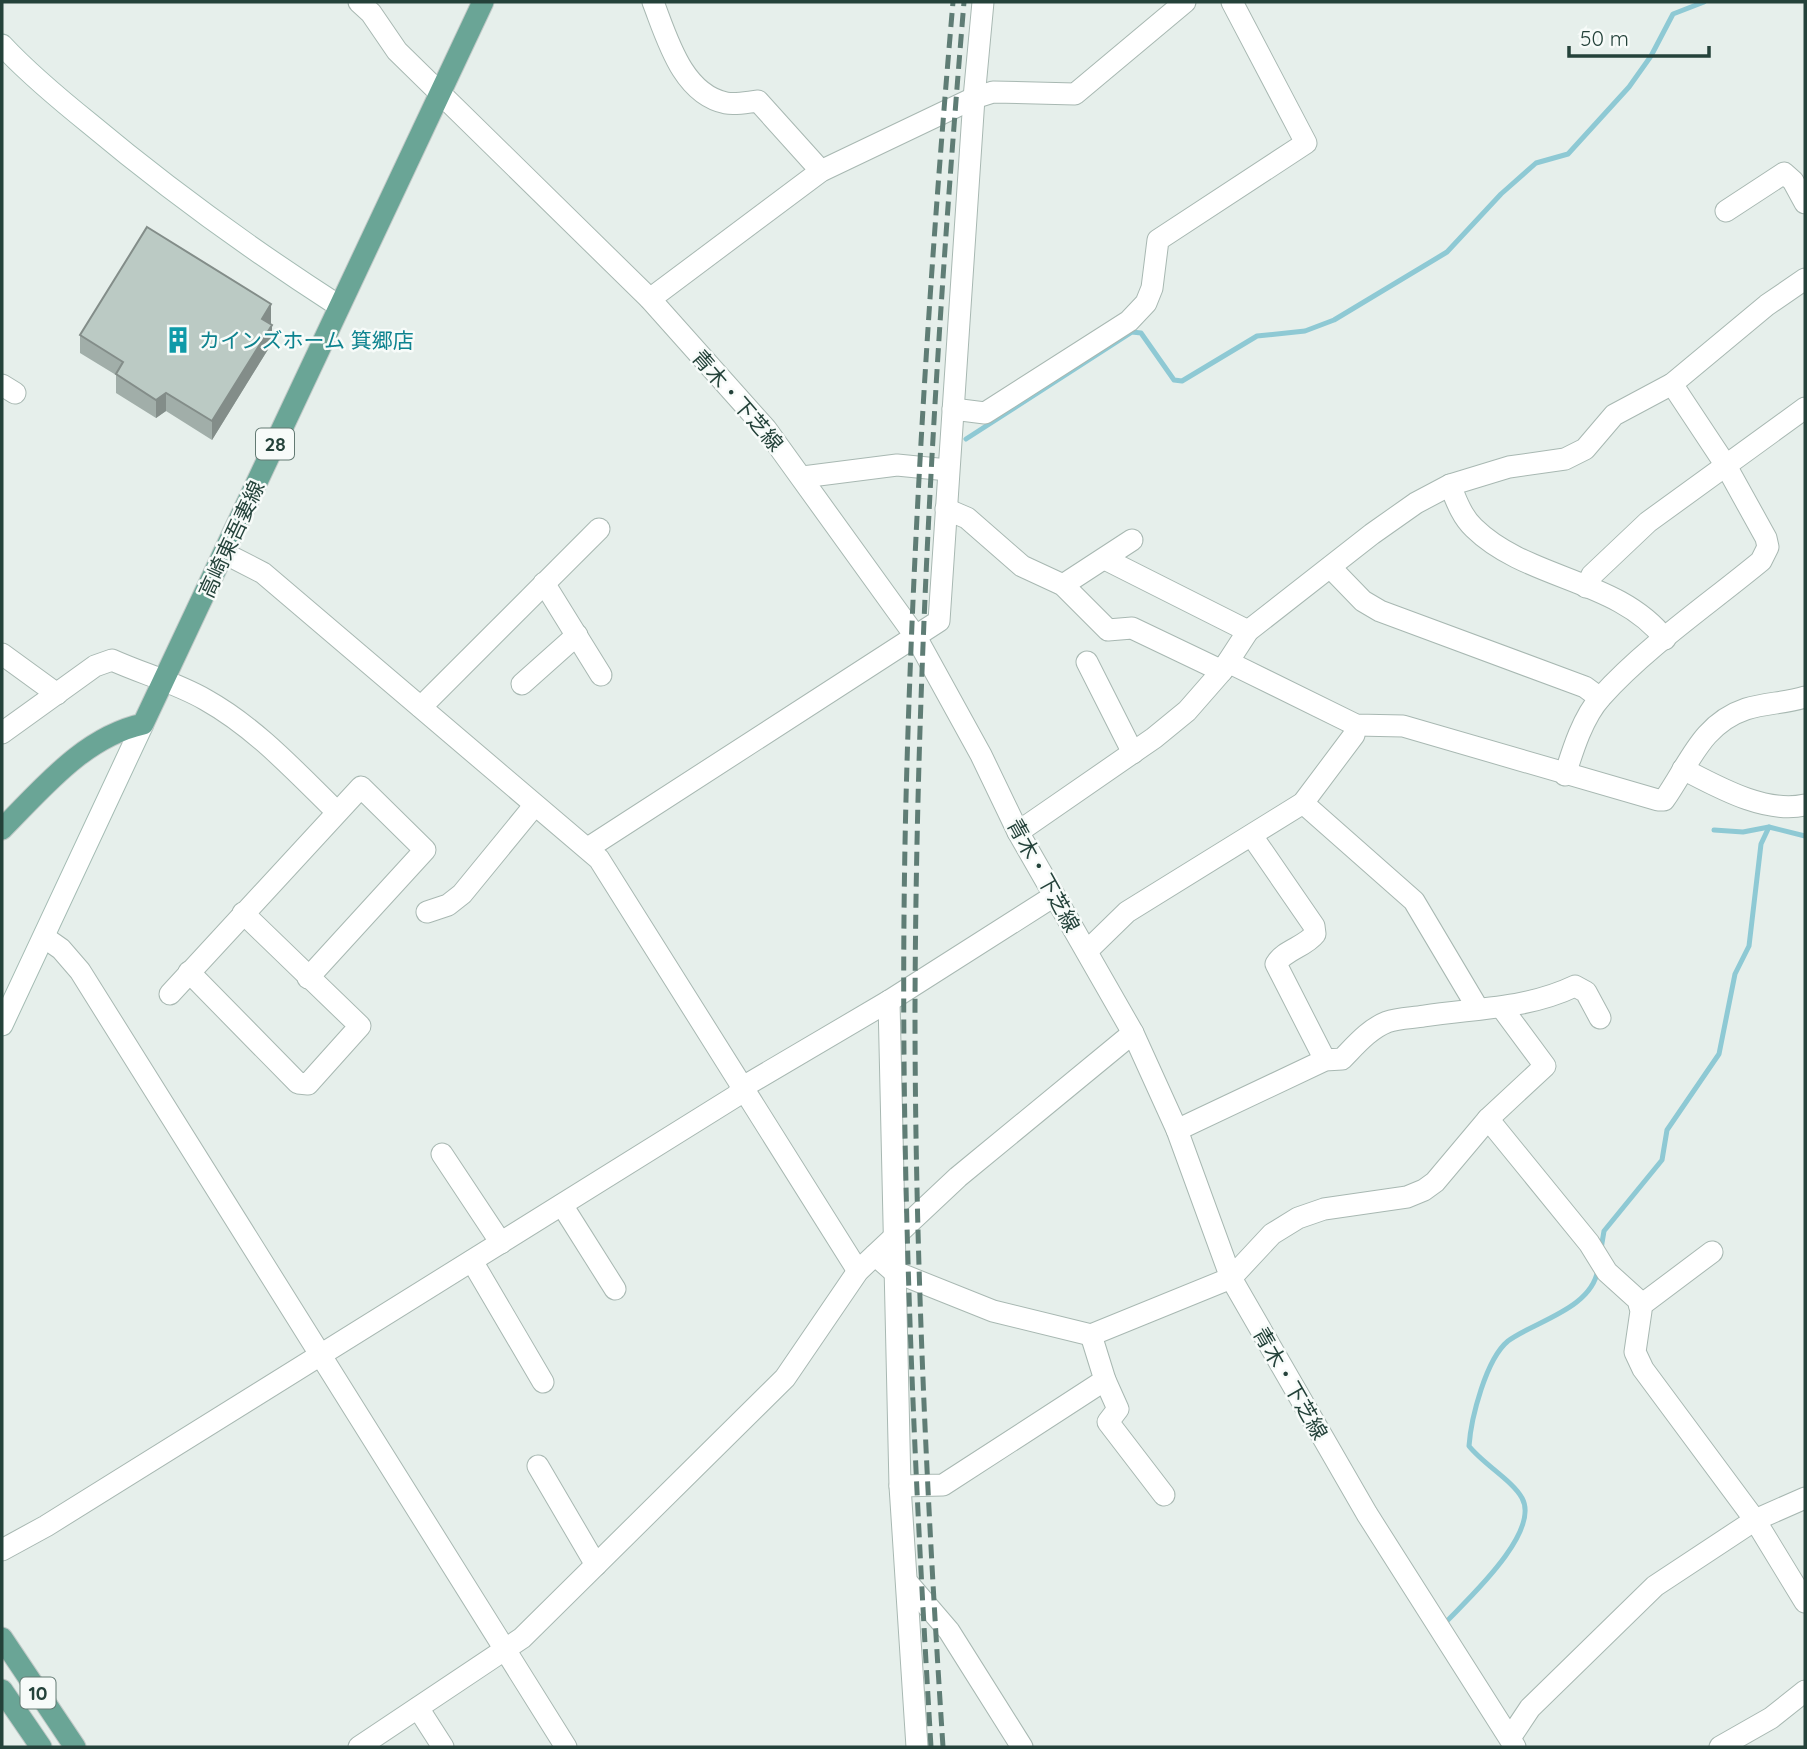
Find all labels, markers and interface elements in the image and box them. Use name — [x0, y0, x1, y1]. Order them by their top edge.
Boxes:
scale bar — [1569, 14, 1709, 58]
text: 50 m — [1580, 25, 1629, 51]
building icon: カインズホーム 箕郷店 — [163, 325, 193, 355]
place label: カインズホーム 箕郷店 — [199, 327, 414, 353]
street label: 青木・下芝線 — [687, 344, 789, 456]
road number: 28 — [256, 428, 294, 460]
street label: 高崎東吾妻線 — [193, 476, 269, 602]
street label: 青木・下芝線 — [1002, 814, 1086, 936]
street label: 青木・下芝線 — [1248, 1322, 1334, 1444]
road number: 10 — [20, 1678, 56, 1708]

